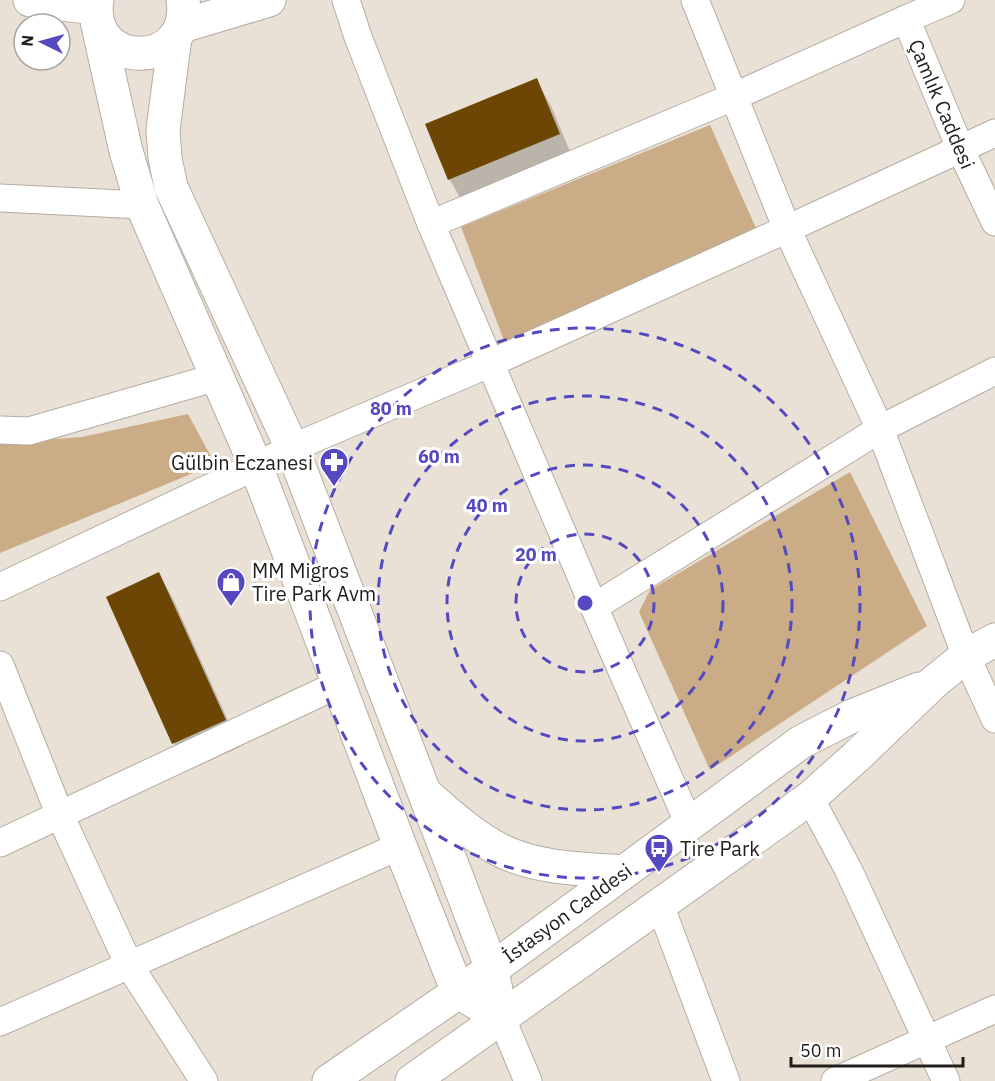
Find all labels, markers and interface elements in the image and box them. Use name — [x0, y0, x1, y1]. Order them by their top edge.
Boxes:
north arrow — [12, 12, 72, 72]
text: N — [17, 34, 38, 47]
street label: Çamlık Caddesi — [903, 35, 981, 173]
text: 80 m — [370, 397, 412, 420]
text: 60 m — [418, 445, 460, 468]
pharmacy icon: Gülbin Eczanesi — [318, 446, 350, 488]
place label: Gülbin Eczanesi — [171, 449, 313, 476]
text: 40 m — [466, 494, 508, 517]
text: 20 m — [515, 543, 557, 566]
place label: MM Migros Tire Park Avm — [252, 557, 376, 607]
shop icon: MM Migros Tire Park Avm — [215, 566, 247, 608]
centre of rings — [575, 593, 595, 613]
bus stop icon: Tire Park — [643, 832, 675, 874]
place label: Tire Park — [680, 835, 760, 862]
street label: İstasyon Caddesi — [497, 857, 637, 969]
scale bar — [791, 1030, 964, 1068]
text: 50 m — [800, 1039, 842, 1062]

